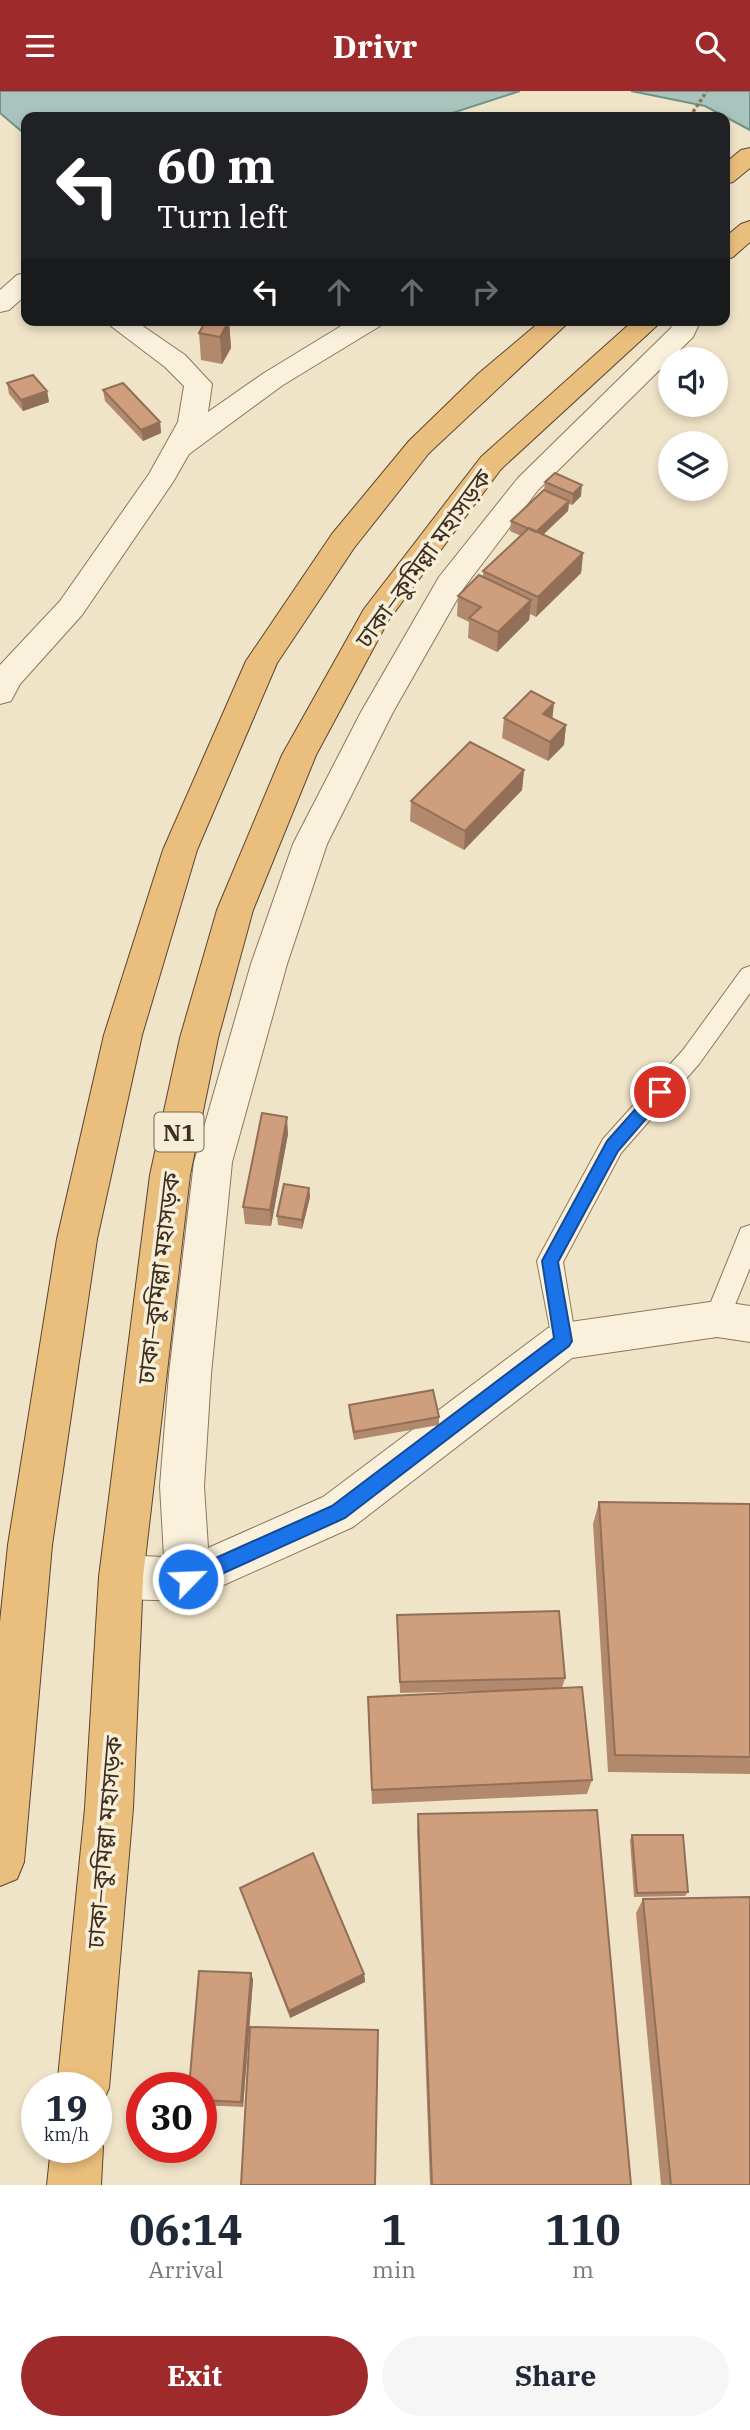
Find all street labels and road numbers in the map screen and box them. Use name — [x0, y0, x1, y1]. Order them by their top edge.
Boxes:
street label: ঢাকা–কুমিল্লা মহাসড়ক — [347, 462, 499, 654]
road number: N1 — [154, 1113, 204, 1151]
street label: ঢাকা–কুমিল্লা মহাসড়ক — [129, 1170, 187, 1387]
street label: ঢাকা–কুমিল্লা মহাসড়ক — [79, 1734, 129, 1951]

